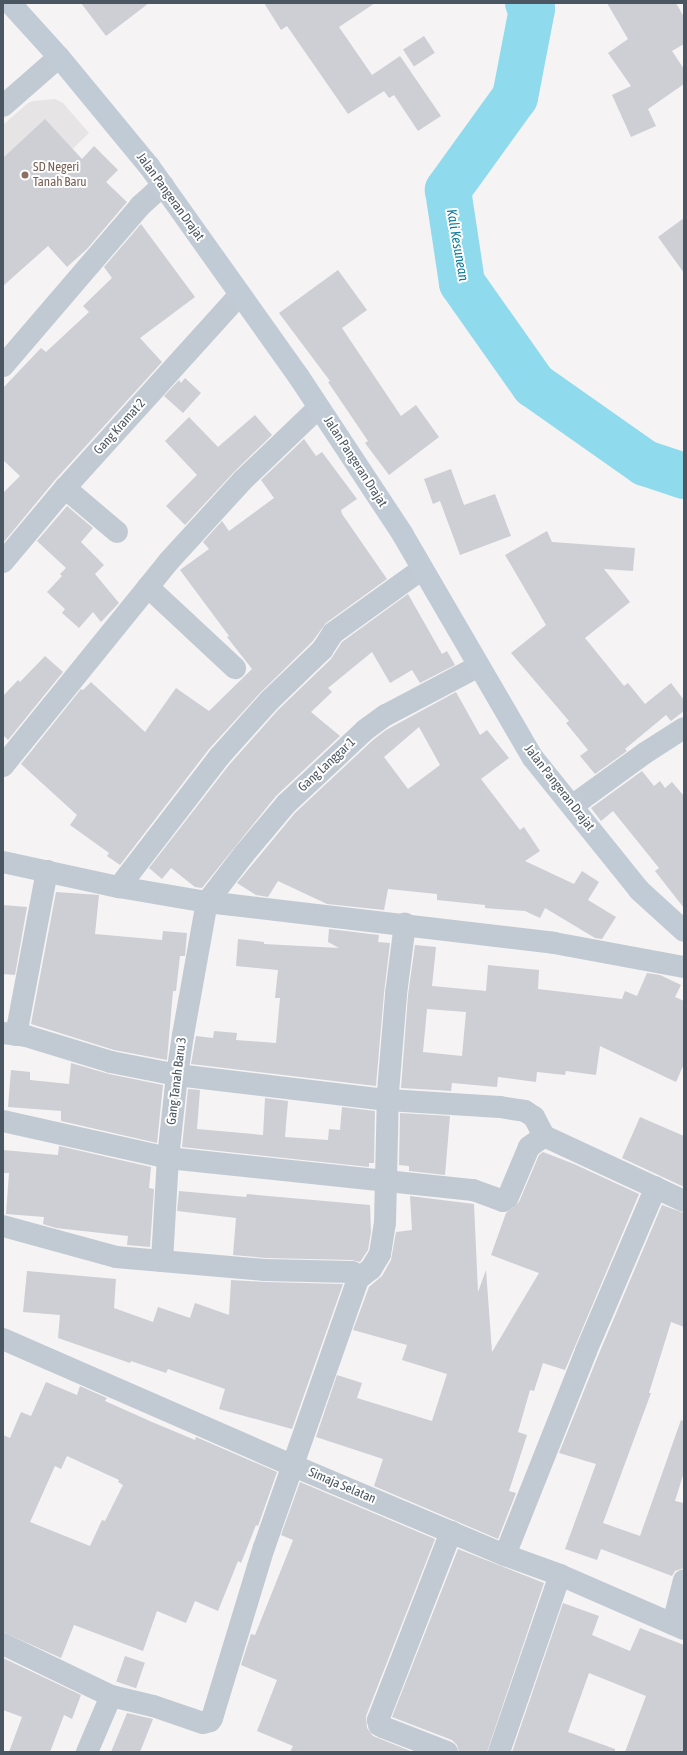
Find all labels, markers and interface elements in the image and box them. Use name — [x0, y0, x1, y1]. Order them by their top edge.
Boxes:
street label: Jalan Pangeran Drajat — [133, 150, 207, 244]
place label: SD Negeri Tanah Baru — [33, 160, 87, 191]
marker: SD Negeri Tanah Baru — [20, 170, 30, 180]
water label: Kali Kesunean — [443, 208, 473, 282]
street label: Gang Kramat 2 — [91, 396, 149, 458]
street label: Jalan Pangeran Drajat — [320, 414, 390, 510]
street label: Gang Langgar 1 — [295, 735, 359, 795]
street label: Jalan Pangeran Drajat — [521, 742, 597, 834]
street label: Gang Tanah Baru 3 — [164, 1036, 190, 1126]
street label: Simaja Selatan — [306, 1465, 378, 1507]

